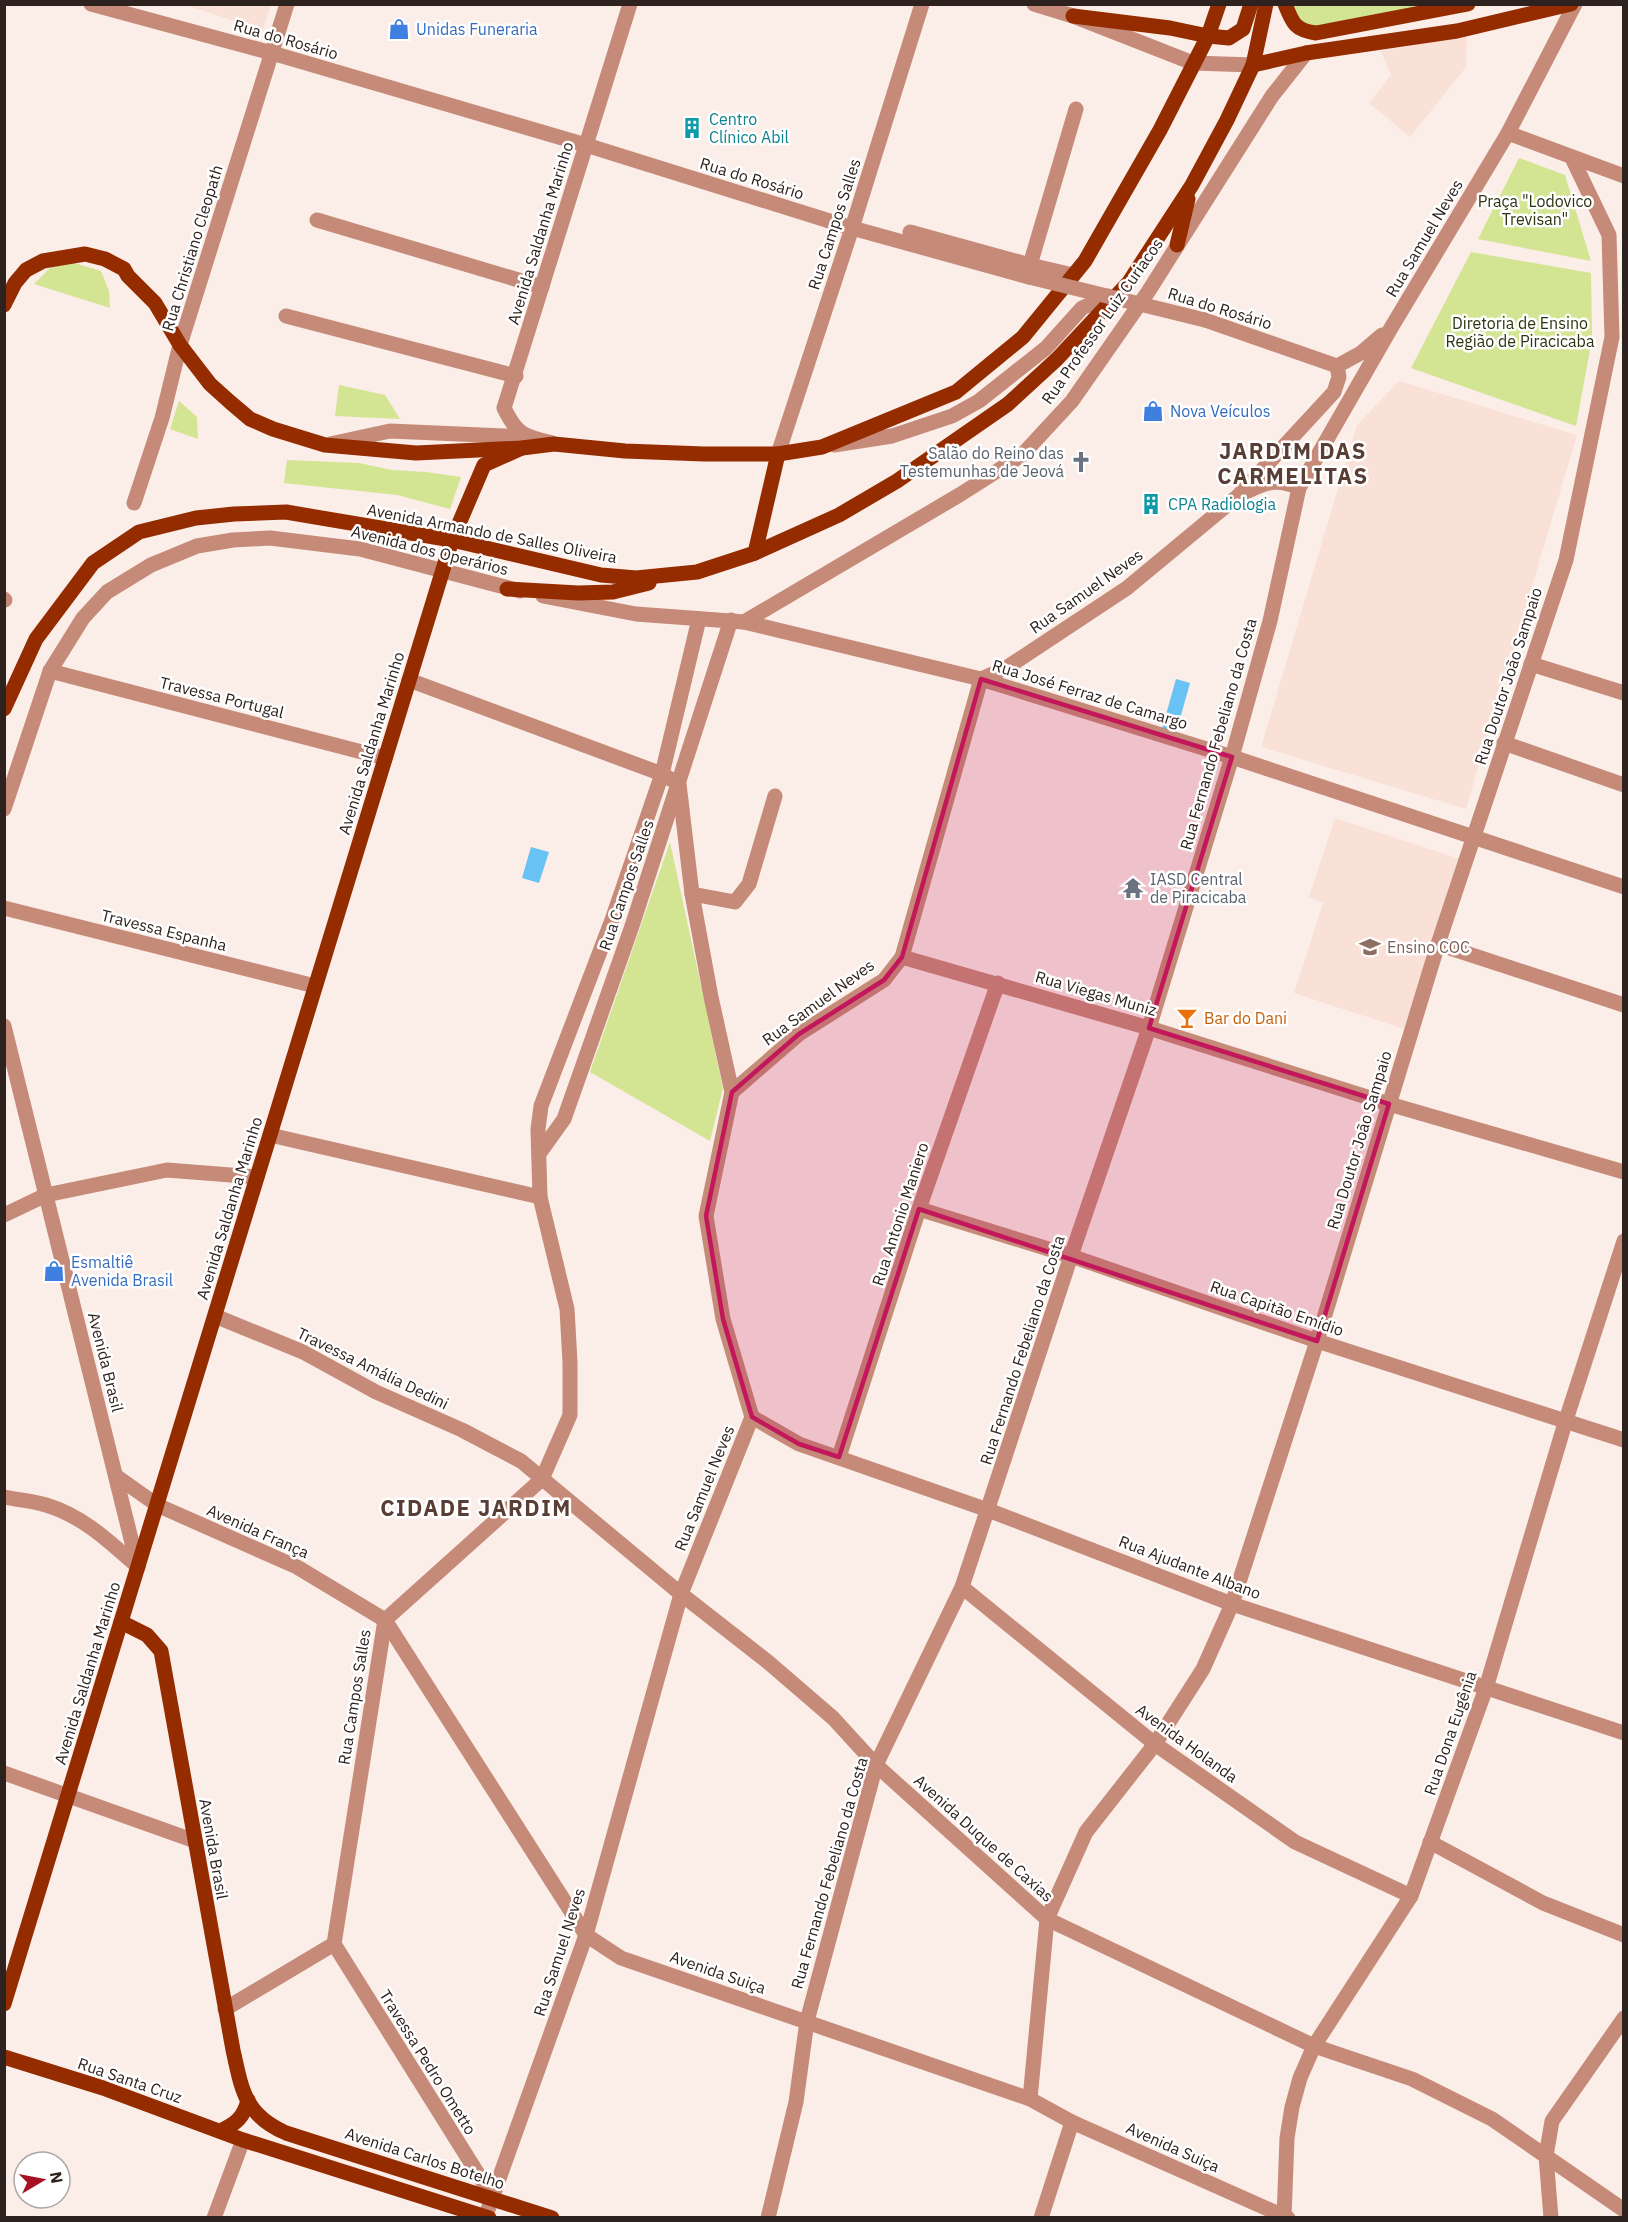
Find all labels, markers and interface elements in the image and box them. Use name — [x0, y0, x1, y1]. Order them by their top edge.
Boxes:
street label: Rua do Rosário — [231, 15, 341, 63]
shop icon: Unidas Funeraria — [387, 17, 411, 41]
place label: Unidas Funeraria — [416, 19, 538, 39]
place label: Centro Clínico Abil — [709, 109, 789, 147]
building icon: Centro Clínico Abil — [680, 116, 704, 140]
street label: Avenida Saldanha Marinho — [503, 139, 577, 327]
street label: Rua do Rosário — [698, 153, 807, 203]
street label: Rua Campos Salles — [803, 156, 865, 292]
street label: Rua Christiano Cleopath — [157, 162, 227, 334]
street label: Rua Samuel Neves — [1381, 176, 1467, 300]
park label: Praça "Lodovico Trevisan" — [1478, 191, 1592, 229]
street label: Rua Professor Luiz Curiacos — [1037, 234, 1167, 408]
street label: Rua do Rosário — [1166, 283, 1275, 333]
park label: Diretoria de Ensino Região de Piracicaba — [1446, 313, 1595, 351]
shop icon: Nova Veículos — [1141, 399, 1165, 423]
place label: Nova Veículos — [1170, 401, 1270, 421]
district label: JARDIM DAS CARMELITAS — [1217, 436, 1369, 490]
place label: Salão do Reino das Testemunhas de Jeová — [900, 443, 1064, 481]
church icon: Salão do Reino das Testemunhas de Jeová — [1069, 450, 1093, 474]
building icon: CPA Radiologia — [1139, 492, 1163, 516]
place label: CPA Radiologia — [1168, 494, 1277, 514]
street label: Avenida Armando de Salles Oliveira — [365, 499, 619, 567]
street label: Avenida dos Operários — [349, 521, 511, 579]
street label: Rua Samuel Neves — [1025, 544, 1147, 638]
street label: Rua Doutor João Sampaio — [1470, 585, 1546, 767]
street label: Rua Fernando Febeliano da Costa — [1175, 615, 1261, 852]
street label: Avenida Saldanha Marinho — [334, 649, 408, 837]
street label: Rua José Ferraz de Camargo — [990, 655, 1190, 733]
street label: Travessa Portugal — [158, 672, 286, 722]
street label: Rua Campos Salles — [594, 817, 658, 953]
place label: IASD Central de Piracicaba — [1150, 869, 1247, 907]
temple icon: IASD Central de Piracicaba — [1121, 876, 1145, 900]
street label: Travessa Espanha — [99, 905, 229, 955]
school or university icon: Ensino COC — [1358, 935, 1382, 959]
place label: Ensino COC — [1387, 937, 1470, 957]
street label: Rua Samuel Neves — [758, 955, 878, 1049]
street label: Rua Viegas Muniz — [1033, 966, 1159, 1020]
bar icon: Bar do Dani — [1175, 1006, 1199, 1030]
place label: Bar do Dani — [1204, 1008, 1287, 1028]
street label: Rua Doutor João Sampaio — [1322, 1048, 1396, 1232]
street label: Avenida Saldanha Marinho — [192, 1114, 266, 1302]
street label: Rua Antonio Maniero — [867, 1140, 933, 1288]
street label: Rua Fernando Febeliano da Costa — [975, 1232, 1069, 1467]
place label: Esmaltiê Avenida Brasil — [71, 1252, 173, 1290]
shop icon: Esmaltiê Avenida Brasil — [42, 1259, 66, 1283]
street label: Rua Capitão Emídio — [1208, 1276, 1346, 1340]
street label: Avenida Brasil — [84, 1310, 128, 1414]
street label: Travessa Amália Dedini — [294, 1323, 452, 1413]
street label: Rua Samuel Neves — [670, 1422, 738, 1554]
district label: CIDADE JARDIM — [380, 1493, 572, 1522]
street label: Avenida França — [204, 1500, 313, 1563]
street label: Rua Ajudante Albano — [1116, 1531, 1264, 1603]
street label: Avenida Saldanha Marinho — [50, 1579, 124, 1767]
street label: Rua Campos Salles — [333, 1628, 375, 1766]
street label: Rua Dona Eugênia — [1419, 1668, 1481, 1798]
street label: Avenida Holanda — [1132, 1699, 1242, 1787]
street label: Rua Fernando Febeliano da Costa — [786, 1754, 872, 1991]
street label: Avenida Duque de Caxias — [910, 1770, 1058, 1906]
street label: Avenida Brasil — [195, 1797, 233, 1901]
street label: Rua Samuel Neves — [529, 1885, 589, 2019]
street label: Avenida Suiça — [667, 1946, 769, 1998]
street label: Travessa Pedro Ometto — [375, 1986, 481, 2138]
street label: Rua Santa Cruz — [75, 2053, 185, 2107]
street label: Avenida Suiça — [1123, 2117, 1223, 2177]
street label: Avenida Carlos Botelho — [343, 2123, 507, 2193]
north arrow — [12, 2150, 72, 2210]
text: N — [46, 2170, 68, 2185]

